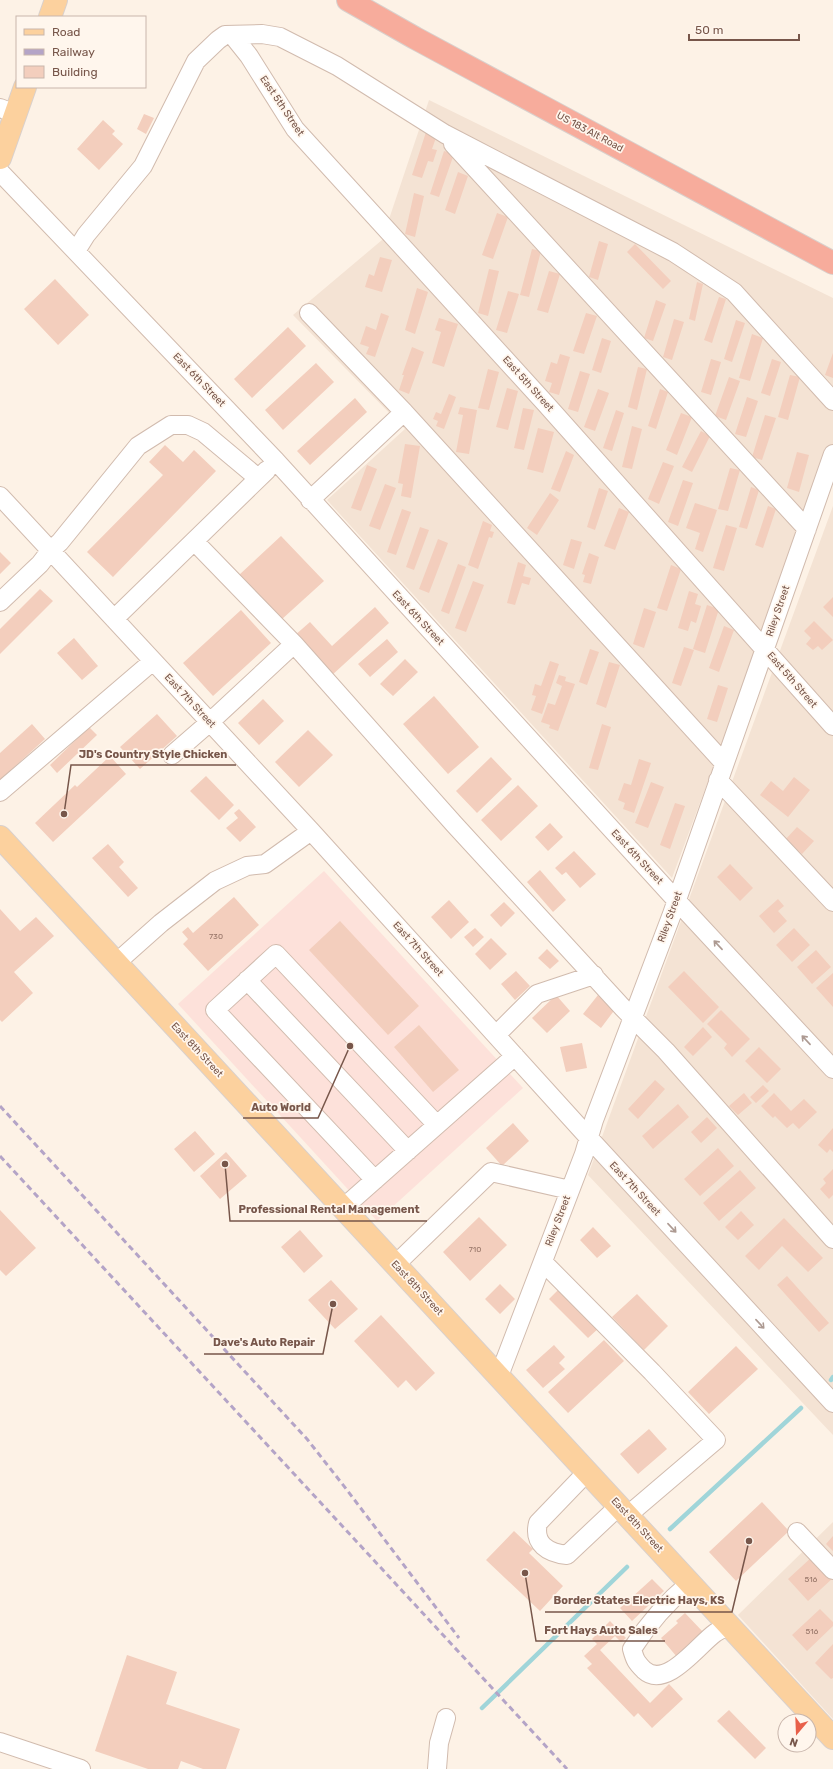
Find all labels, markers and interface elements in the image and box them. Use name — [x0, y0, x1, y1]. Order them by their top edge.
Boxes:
legend — [16, 16, 146, 88]
scale bar — [689, 16, 799, 42]
text: 50 m — [695, 23, 723, 37]
text: Road — [52, 25, 80, 39]
text: Railway — [52, 45, 95, 59]
text: Building — [52, 65, 98, 79]
street label: East 5th Street — [257, 73, 307, 139]
street label: US 183 Alt Road — [555, 109, 625, 155]
street label: East 6th Street — [170, 350, 228, 410]
street label: East 5th Street — [500, 354, 556, 414]
street label: Riley Street — [764, 584, 792, 638]
street label: East 6th Street — [390, 588, 446, 648]
street label: East 5th Street — [764, 650, 820, 711]
street label: East 7th Street — [162, 671, 218, 731]
callout: JD's Country Style Chicken — [71, 742, 236, 765]
text: JD's Country Style Chicken — [79, 748, 227, 761]
street label: East 6th Street — [609, 827, 665, 887]
street label: Riley Street — [655, 890, 685, 944]
street label: East 7th Street — [390, 919, 446, 979]
house number: 730 — [209, 932, 223, 941]
one-way arrow — [713, 940, 723, 950]
street label: East 8th Street — [168, 1020, 226, 1080]
one-way arrow — [802, 1035, 811, 1045]
callout: Auto World — [243, 1095, 318, 1118]
text: Auto World — [251, 1101, 311, 1114]
street label: East 7th Street — [607, 1159, 663, 1219]
street label: Riley Street — [543, 1194, 573, 1248]
callout: Professional Rental Management — [230, 1198, 427, 1221]
text: Professional Rental Management — [238, 1203, 420, 1216]
one-way arrow — [667, 1223, 676, 1233]
house number: 710 — [469, 1245, 481, 1254]
street label: East 8th Street — [388, 1258, 446, 1318]
one-way arrow — [756, 1319, 765, 1329]
callout: Dave's Auto Repair — [204, 1331, 323, 1354]
text: Dave's Auto Repair — [213, 1336, 315, 1349]
street label: East 8th Street — [608, 1495, 666, 1555]
house number: 516 — [805, 1575, 818, 1584]
callout: Border States Electric Hays, KS — [545, 1589, 732, 1612]
text: Border States Electric Hays, KS — [553, 1594, 725, 1607]
callout: Fort Hays Auto Sales — [536, 1618, 665, 1641]
text: Fort Hays Auto Sales — [544, 1624, 658, 1637]
house number: 516 — [806, 1627, 819, 1636]
north arrow — [777, 1713, 817, 1753]
text: N — [788, 1735, 800, 1749]

